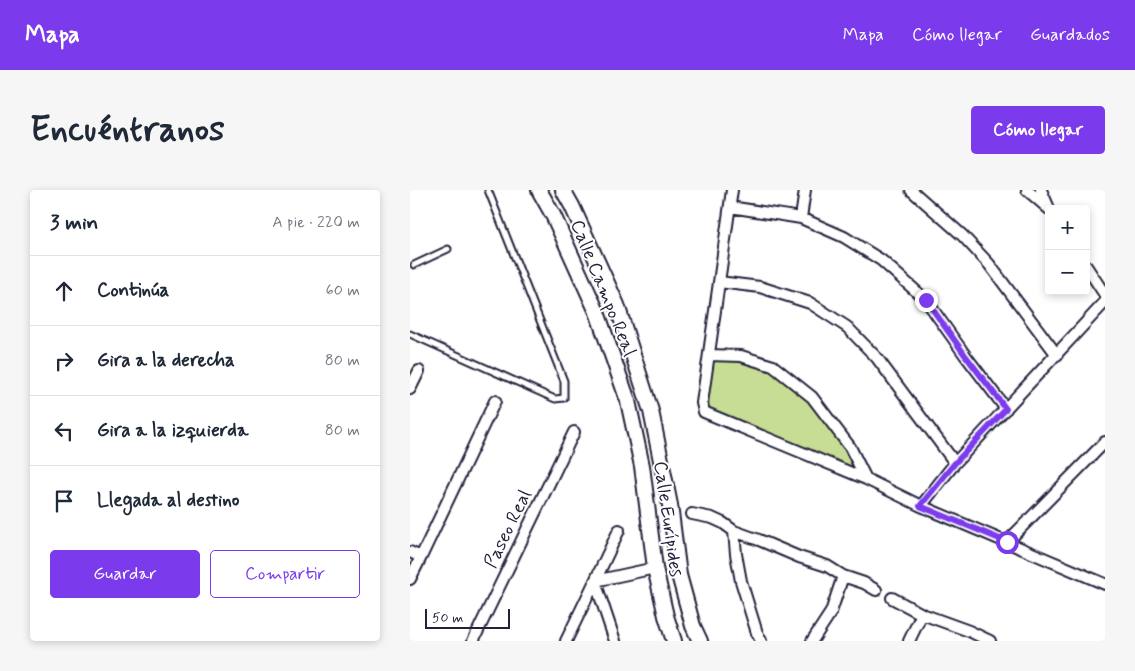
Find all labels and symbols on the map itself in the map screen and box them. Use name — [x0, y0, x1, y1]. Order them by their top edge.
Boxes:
street label: Calle Campo Real — [564, 216, 642, 360]
route end — [915, 289, 938, 312]
street label: Calle Eurípides — [648, 459, 688, 579]
street label: Paseo Real — [478, 485, 538, 572]
route start — [996, 531, 1019, 554]
scale bar — [425, 606, 510, 629]

